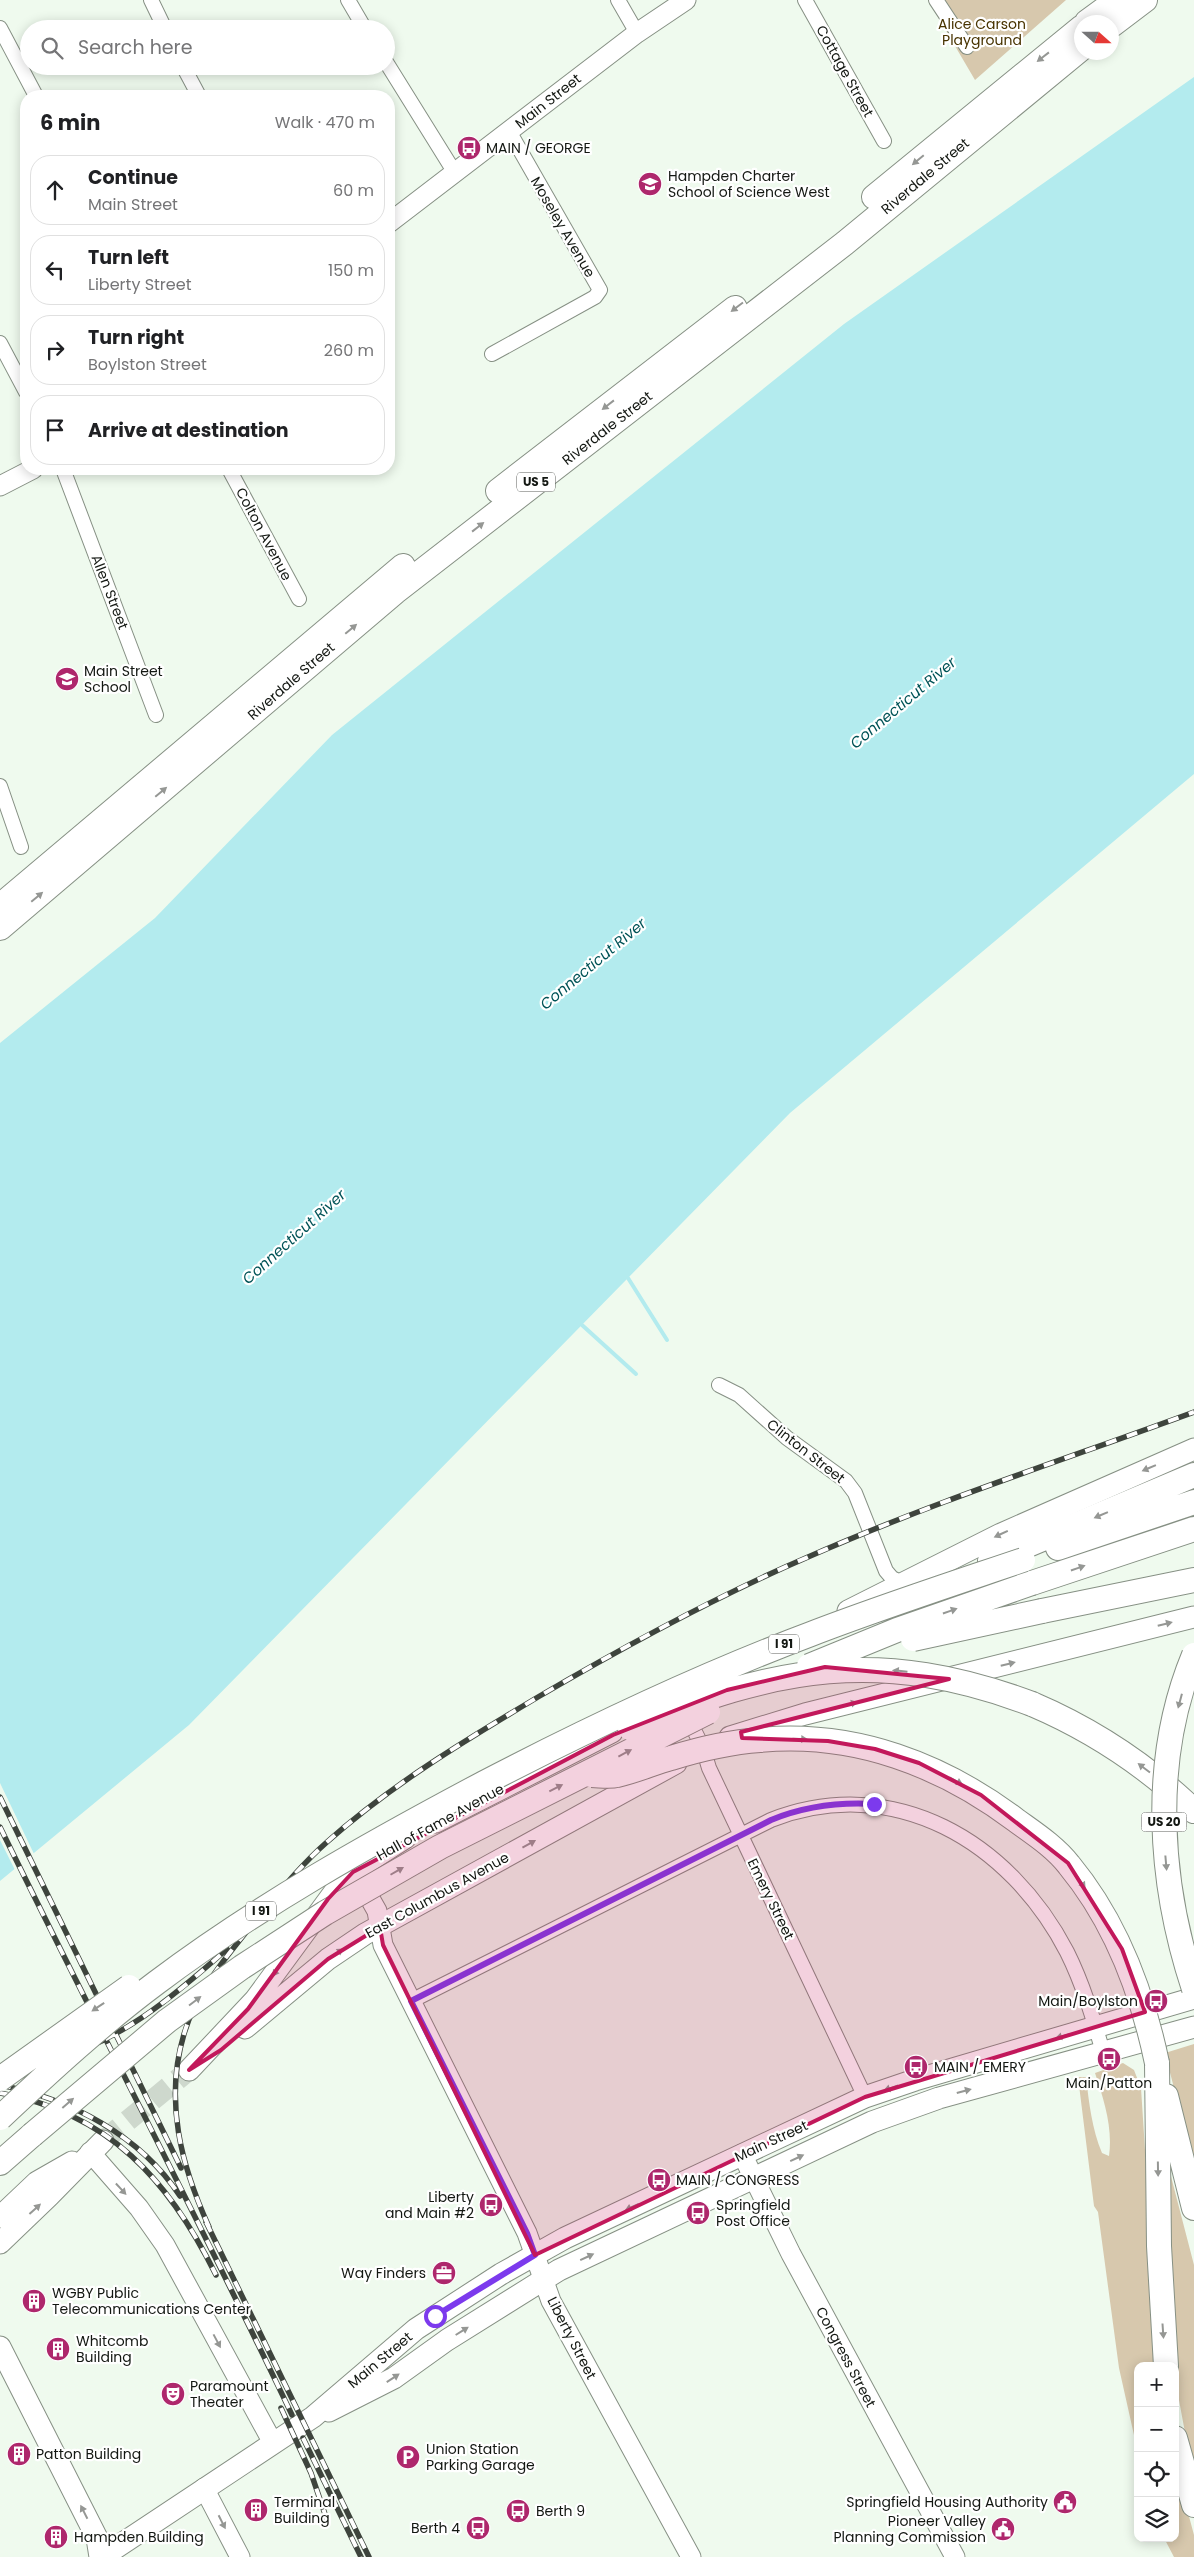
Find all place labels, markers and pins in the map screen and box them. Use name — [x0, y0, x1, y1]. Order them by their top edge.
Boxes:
bus stop icon: MAIN / GEORGE — [456, 135, 482, 161]
place label: MAIN / GEORGE — [486, 138, 591, 158]
place label: Hampden Charter School of Science West — [668, 166, 830, 202]
school or university icon: Hampden Charter School of Science West — [637, 171, 663, 197]
place label: Main Street School — [84, 661, 163, 697]
school or university icon: Main Street School — [54, 666, 80, 692]
bus stop icon: Main/Boylston — [1143, 1988, 1169, 2014]
place label: Main/Boylston — [1038, 1991, 1138, 2011]
bus stop icon: Main/Patton — [1096, 2046, 1122, 2072]
bus stop icon: MAIN / EMERY — [903, 2054, 929, 2080]
place label: MAIN / EMERY — [934, 2057, 1026, 2077]
place label: Main/Patton — [1066, 2073, 1152, 2093]
bus stop icon: MAIN / CONGRESS — [646, 2167, 672, 2193]
place label: MAIN / CONGRESS — [676, 2170, 800, 2190]
place label: Liberty and Main #2 — [385, 2187, 474, 2223]
bus stop icon: Liberty and Main #2 — [478, 2192, 504, 2218]
place label: Springfield Post Office — [716, 2195, 790, 2231]
bus stop icon: Springfield Post Office — [685, 2200, 711, 2226]
office icon: Way Finders — [431, 2260, 457, 2286]
place label: Way Finders — [341, 2263, 426, 2283]
place label: WGBY Public Telecommunications Center — [52, 2283, 251, 2319]
building icon: WGBY Public Telecommunications Center — [21, 2288, 47, 2314]
place label: Whitcomb Building — [76, 2331, 149, 2367]
building icon: Whitcomb Building — [45, 2336, 71, 2362]
place label: Paramount Theater — [190, 2376, 269, 2412]
theatre icon: Paramount Theater — [160, 2381, 186, 2407]
place label: Union Station Parking Garage — [426, 2439, 535, 2475]
building icon: Patton Building — [6, 2441, 32, 2467]
place label: Patton Building — [36, 2444, 141, 2464]
parking icon: Union Station Parking Garage — [395, 2444, 421, 2470]
public building icon: Springfield Housing Authority — [1052, 2489, 1078, 2515]
place label: Terminal Building — [274, 2492, 335, 2528]
place label: Springfield Housing Authority — [846, 2492, 1048, 2512]
building icon: Terminal Building — [243, 2497, 269, 2523]
bus stop icon: Berth 9 — [505, 2498, 531, 2524]
place label: Berth 9 — [536, 2501, 585, 2521]
place label: Pioneer Valley Planning Commission — [833, 2511, 986, 2547]
bus stop icon: Berth 4 — [465, 2515, 491, 2541]
public building icon: Pioneer Valley Planning Commission — [990, 2516, 1016, 2542]
place label: Berth 4 — [411, 2518, 460, 2538]
building icon: Hampden Building — [43, 2524, 69, 2550]
place label: Hampden Building — [74, 2527, 204, 2547]

